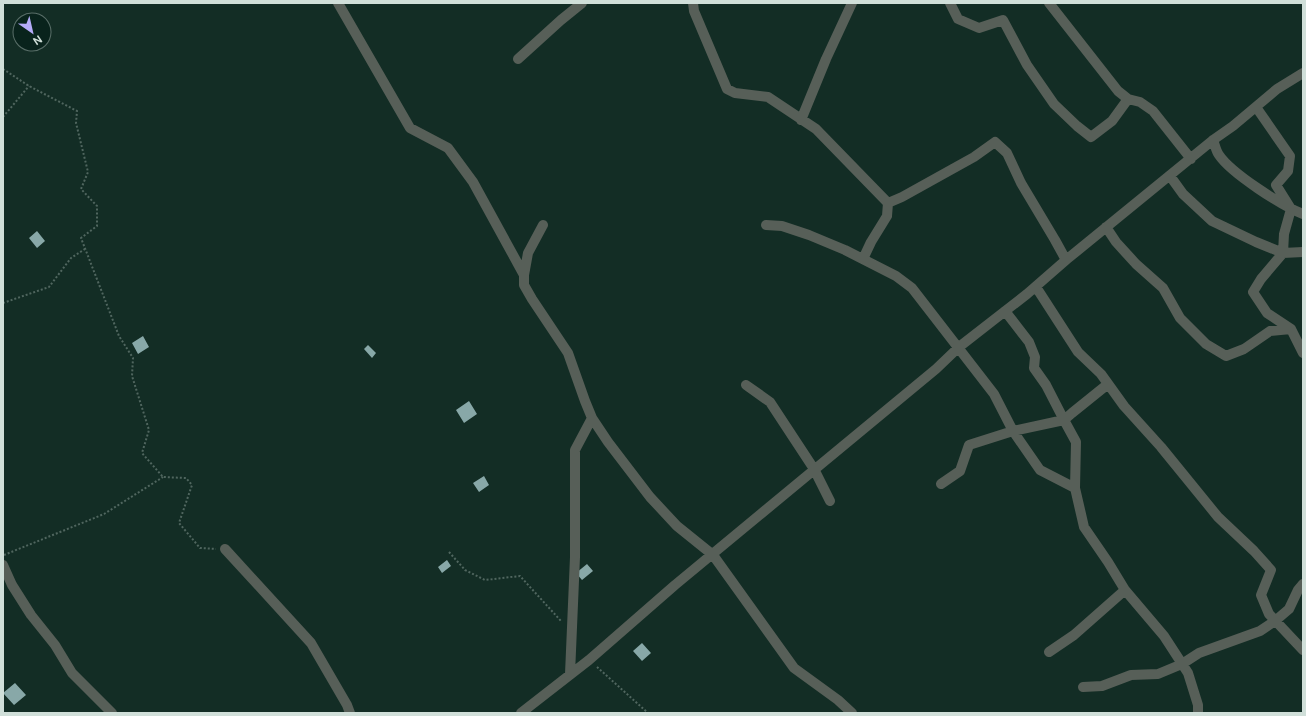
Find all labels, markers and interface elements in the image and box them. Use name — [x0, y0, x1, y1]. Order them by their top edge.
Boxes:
north arrow — [12, 12, 52, 52]
text: N — [30, 32, 45, 48]

